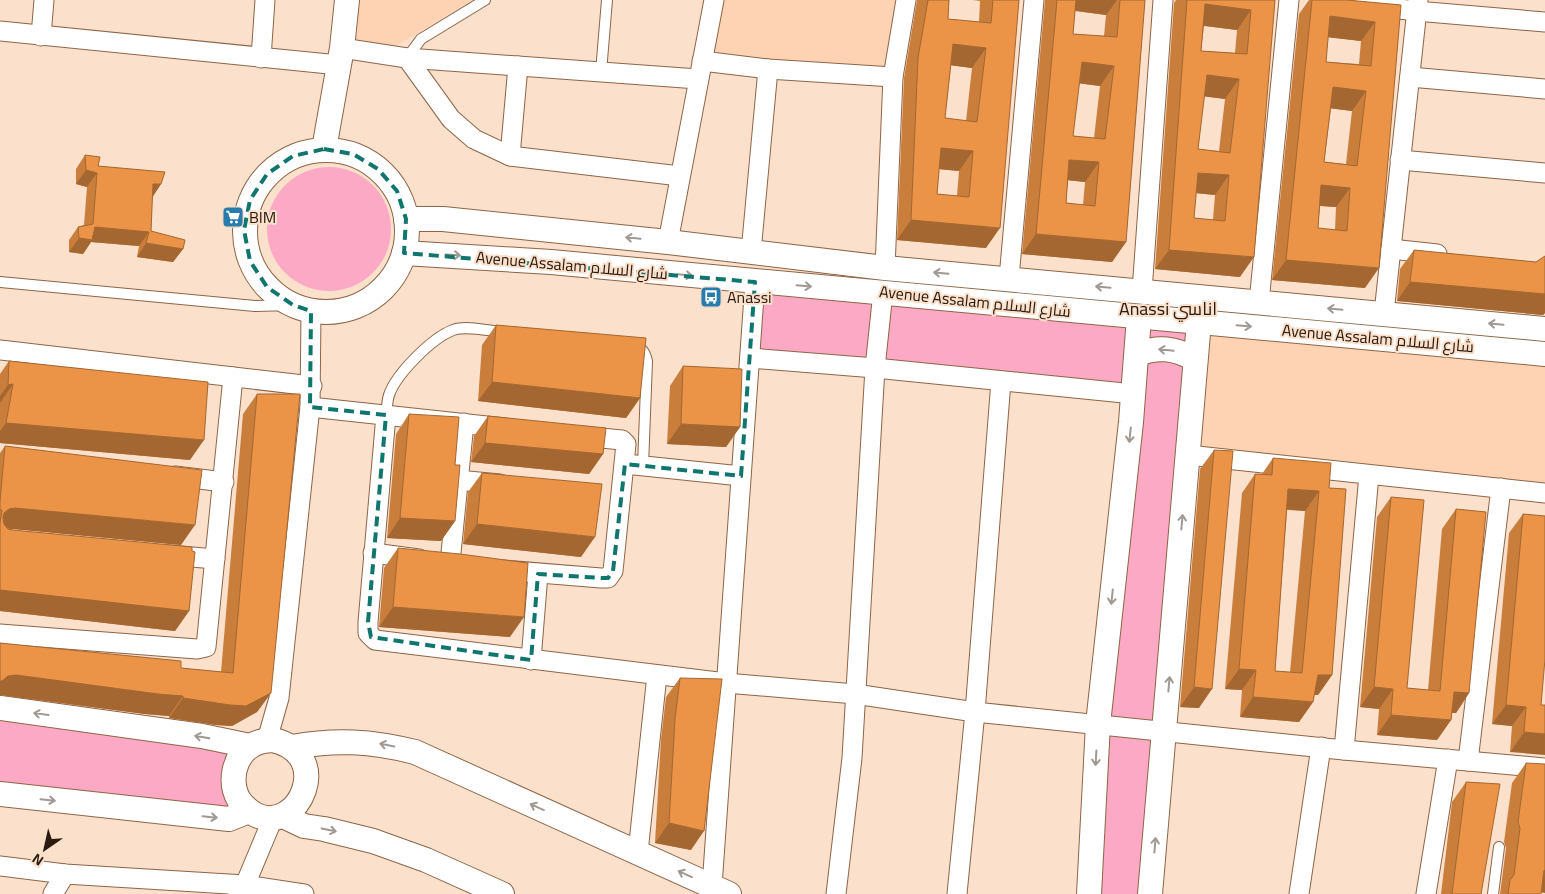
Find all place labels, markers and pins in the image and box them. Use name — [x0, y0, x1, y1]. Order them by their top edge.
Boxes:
place label: BIM — [249, 202, 276, 232]
supermarket icon: BIM — [221, 205, 245, 229]
place label: Anassi — [727, 282, 772, 312]
bus stop icon: Anassi — [699, 285, 723, 309]

